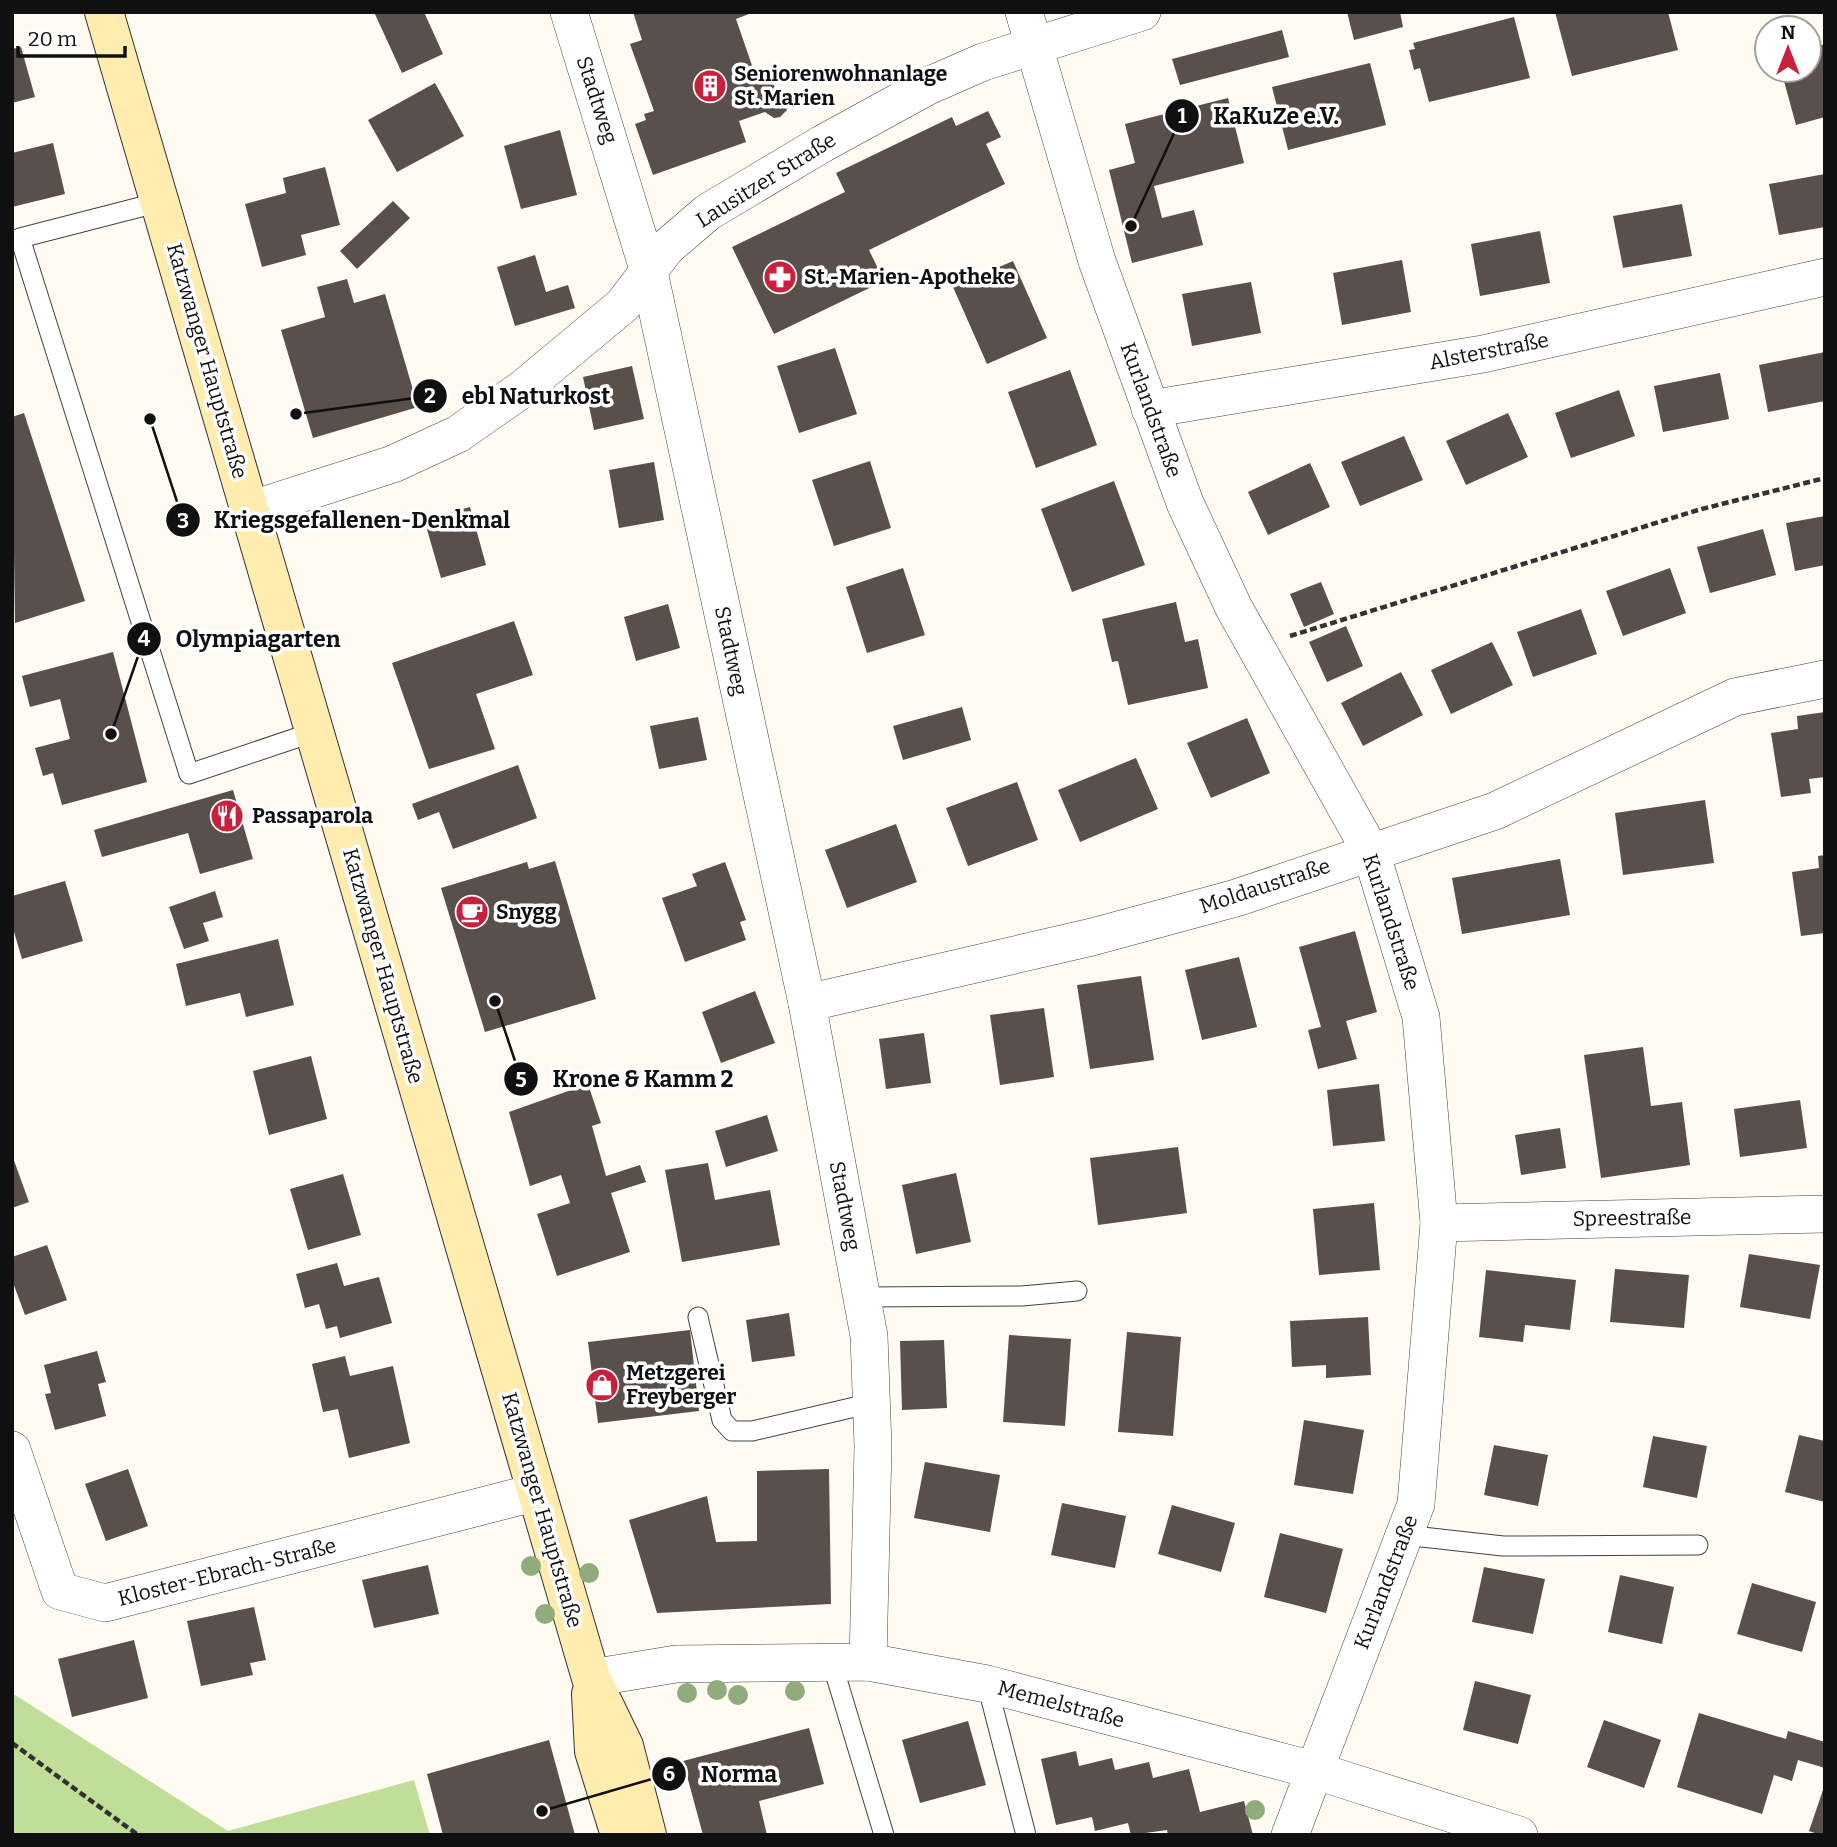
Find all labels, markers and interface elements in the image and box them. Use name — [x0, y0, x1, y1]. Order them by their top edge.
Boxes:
scale bar — [18, 14, 124, 58]
north arrow — [1753, 14, 1823, 84]
text: N — [1781, 21, 1796, 44]
text: 20 m — [28, 26, 77, 52]
street label: Stadtweg — [571, 53, 623, 147]
place label: Seniorenwohnanlage St. Marien — [734, 61, 947, 111]
building icon: Seniorenwohnanlage St. Marien — [691, 67, 729, 105]
callout: KaKuZe e.V. — [1165, 94, 1353, 138]
text: KaKuZe e.V. — [1213, 102, 1339, 130]
text: 1 — [1177, 103, 1187, 129]
street label: Lausitzer Straße — [691, 127, 841, 233]
street label: Katzwanger Hauptstraße — [161, 240, 253, 482]
pharmacy icon: St.-Marien-Apotheke — [761, 258, 799, 296]
place label: St.-Marien-Apotheke — [804, 264, 1015, 290]
street label: Alsterstraße — [1427, 327, 1551, 375]
street label: Kurlandstraße — [1115, 339, 1187, 481]
callout: ebl Naturkost — [412, 374, 624, 418]
text: ebl Naturkost — [462, 382, 610, 410]
text: 2 — [424, 383, 436, 409]
callout: Kriegsgefallenen-Denkmal — [165, 498, 525, 542]
text: Kriegsgefallenen-Denkmal — [214, 506, 510, 534]
text: 3 — [177, 508, 189, 534]
street label: Stadtweg — [709, 604, 753, 698]
callout: Olympiagarten — [126, 617, 354, 661]
text: Olympiagarten — [176, 625, 341, 653]
text: 4 — [138, 626, 151, 652]
restaurant icon: Passaparola — [208, 797, 246, 835]
place label: Passaparola — [252, 803, 373, 829]
street label: Katzwanger Hauptstraße — [337, 845, 429, 1087]
street label: Kurlandstraße — [1357, 851, 1425, 993]
street label: Moldaustraße — [1196, 853, 1334, 919]
cafe icon: Snygg — [453, 893, 491, 931]
place label: Snygg — [496, 899, 557, 925]
callout: Krone & Kamm 2 — [504, 1057, 748, 1101]
text: Krone & Kamm 2 — [553, 1065, 734, 1093]
text: 5 — [515, 1067, 527, 1093]
street label: Stadtweg — [824, 1159, 866, 1253]
street label: Spreestraße — [1572, 1204, 1692, 1232]
place label: Metzgerei Freyberger — [626, 1360, 737, 1410]
shop icon: Metzgerei Freyberger — [583, 1366, 621, 1404]
street label: Katzwanger Hauptstraße — [496, 1389, 588, 1631]
street label: Kurlandstraße — [1348, 1511, 1424, 1653]
street label: Kloster-Ebrach-Straße — [115, 1532, 339, 1612]
street label: Memelstraße — [995, 1675, 1127, 1733]
callout: Norma — [651, 1752, 791, 1796]
text: Norma — [701, 1760, 777, 1788]
text: 6 — [663, 1761, 675, 1787]

